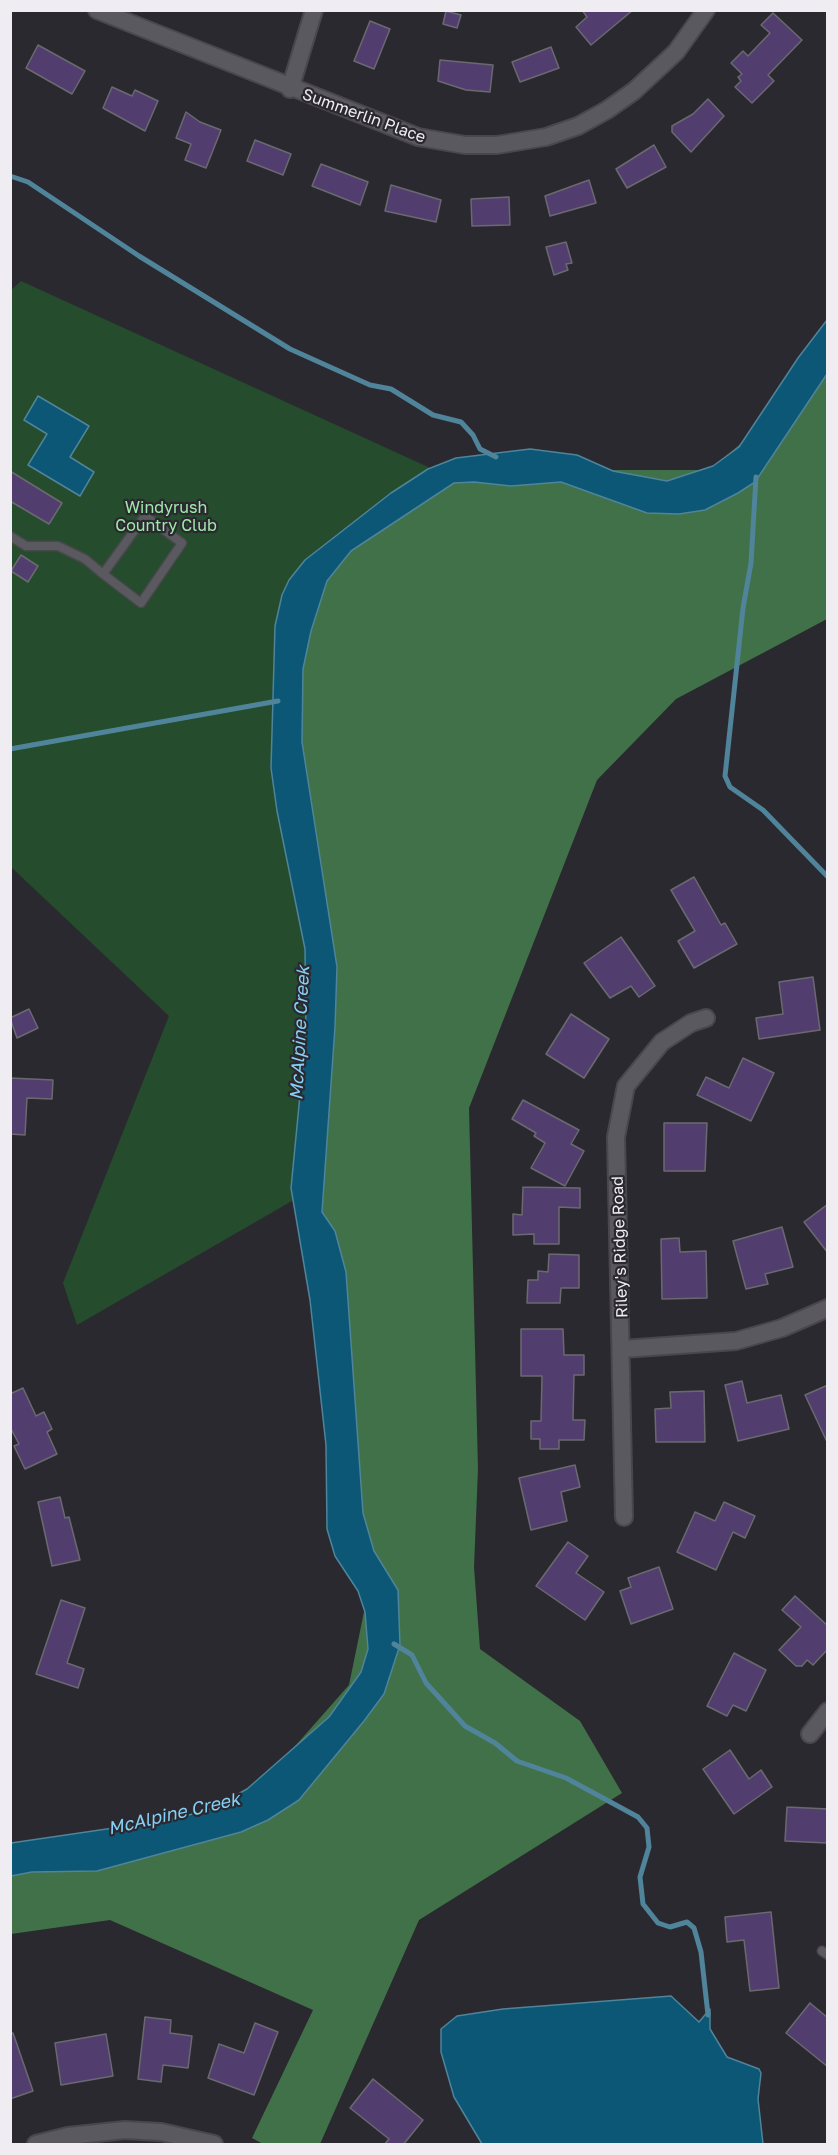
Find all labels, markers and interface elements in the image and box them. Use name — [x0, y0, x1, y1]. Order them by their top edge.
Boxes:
street label: Summerlin Place — [300, 85, 428, 147]
park label: Windyrush Country Club — [115, 498, 217, 536]
water label: McAlpine Creek — [286, 965, 314, 1101]
street label: Riley's Ridge Road — [608, 1176, 632, 1318]
water label: McAlpine Creek — [106, 1788, 242, 1840]

